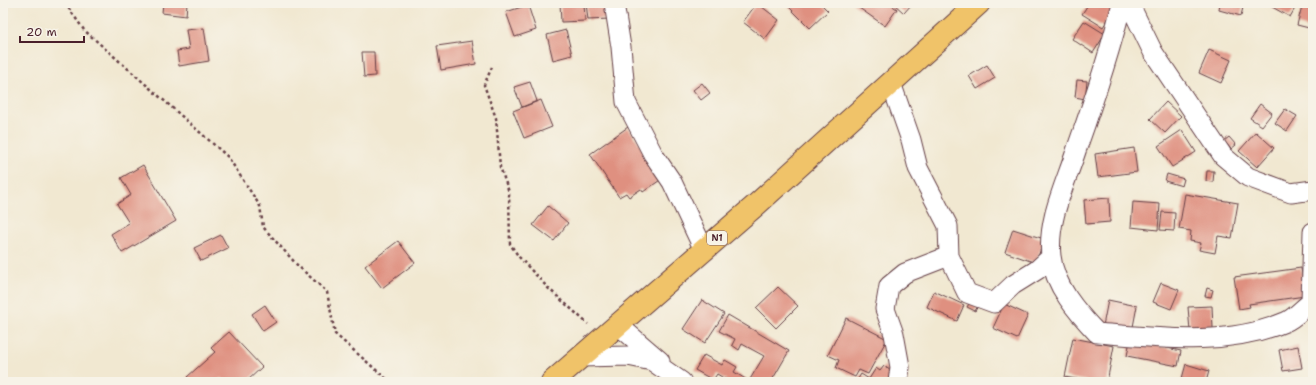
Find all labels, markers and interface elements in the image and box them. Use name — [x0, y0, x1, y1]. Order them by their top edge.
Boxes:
scale bar — [20, 18, 84, 44]
text: 20 m — [26, 24, 57, 40]
road number: N1 — [707, 231, 727, 245]

